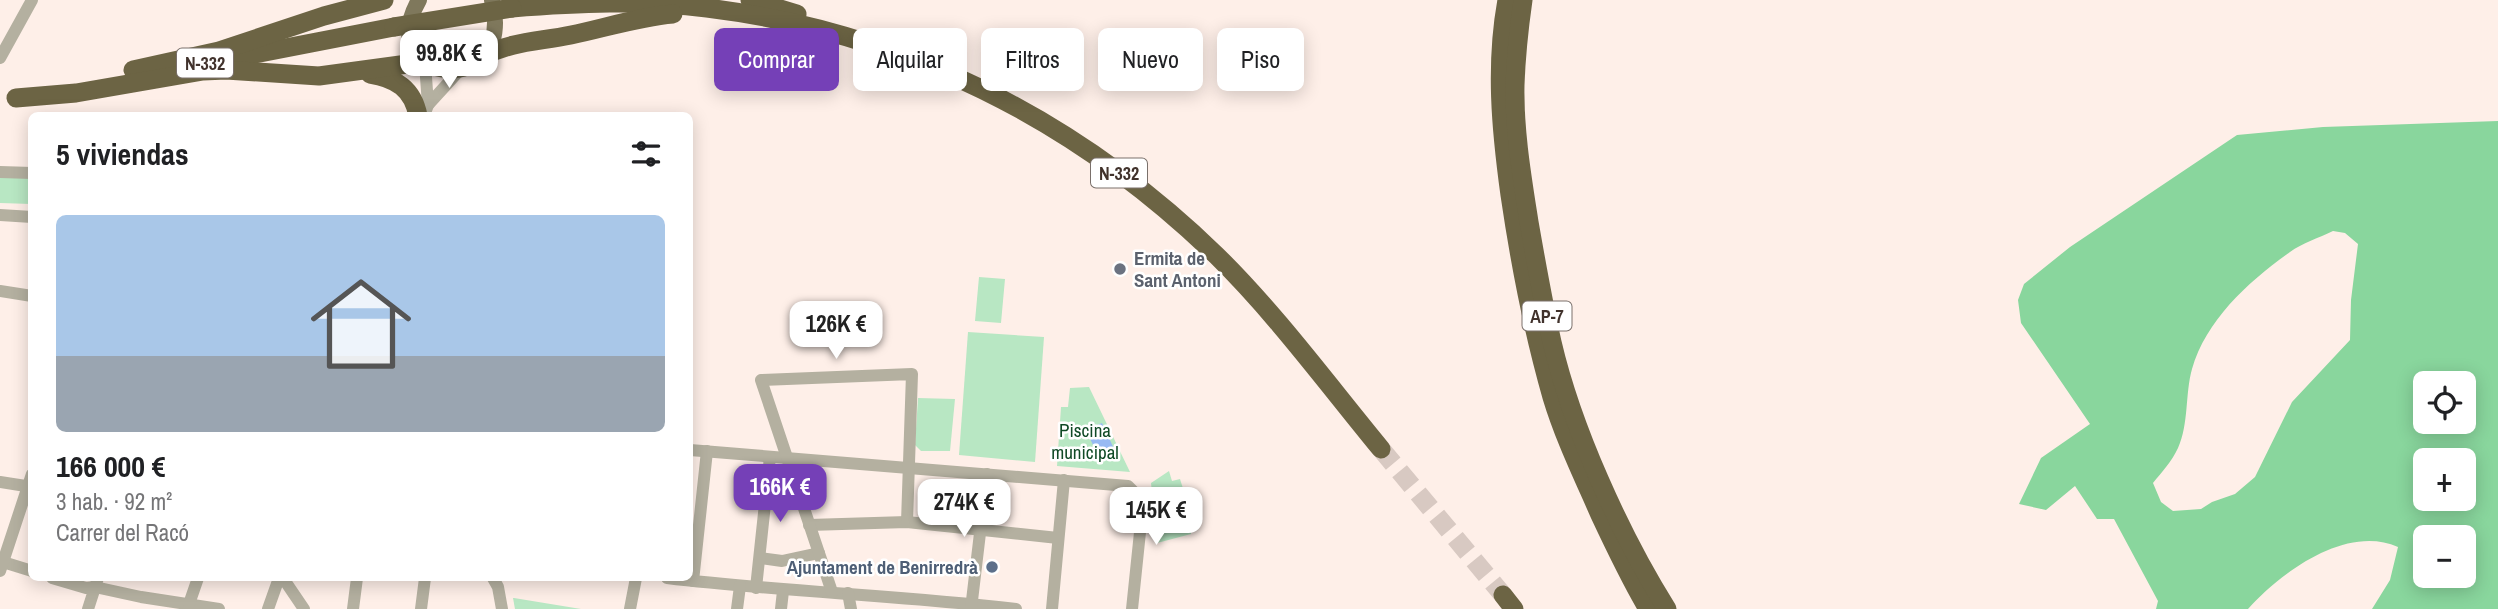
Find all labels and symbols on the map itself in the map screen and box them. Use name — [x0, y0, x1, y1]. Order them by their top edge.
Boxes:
pin: 99.8K € — [384, 31, 514, 90]
road number: N-332 — [177, 48, 233, 78]
road number: N-332 — [1091, 158, 1147, 188]
place label: Ermita de Sant Antoni — [1134, 245, 1221, 293]
marker: Ermita de Sant Antoni — [1112, 261, 1128, 277]
pin: 126K € — [779, 302, 893, 361]
road number: AP-7 — [1522, 302, 1572, 330]
park label: Piscina municipal — [1051, 417, 1119, 465]
pin: 166K € — [723, 464, 837, 524]
pin: 274K € — [907, 480, 1021, 539]
pin: 145K € — [1099, 488, 1213, 547]
place label: Ajuntament de Benirredrà — [787, 554, 978, 580]
marker: Ajuntament de Benirredrà — [984, 559, 1000, 575]

